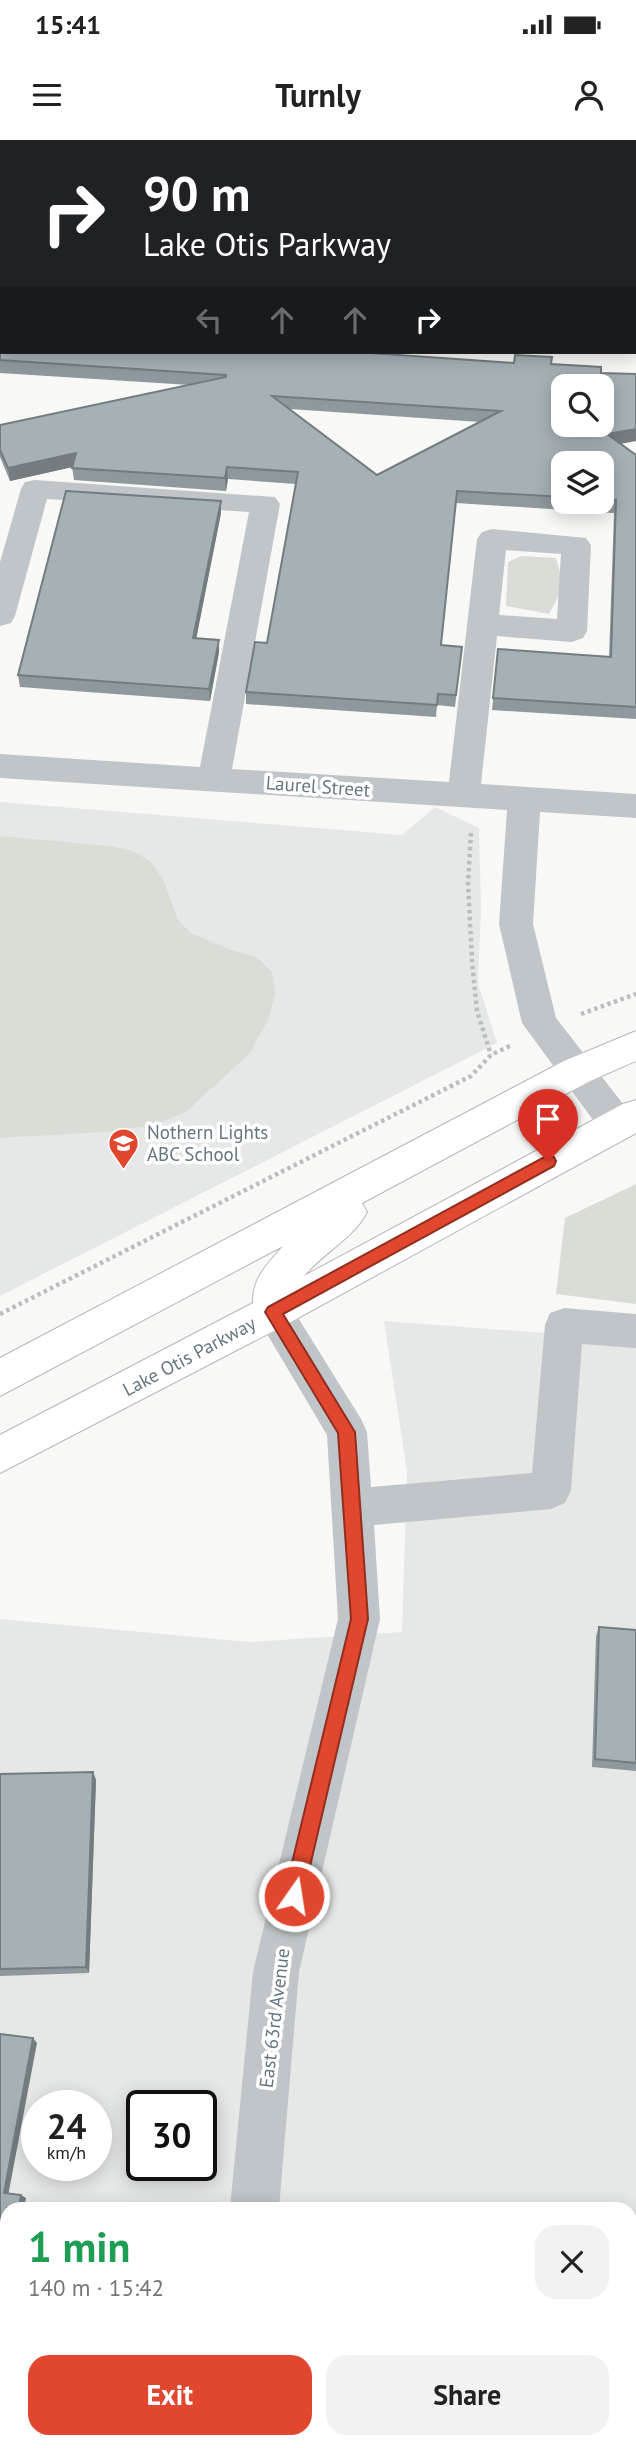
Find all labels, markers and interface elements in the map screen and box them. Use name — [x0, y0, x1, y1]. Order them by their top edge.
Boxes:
text: 15:41 — [35, 8, 101, 41]
text: Turnly — [275, 74, 361, 116]
icon: menu — [28, 76, 66, 114]
icon: person — [570, 76, 608, 114]
text: 90 m — [143, 161, 250, 225]
icon: right — [28, 168, 119, 259]
text: Lake Otis Parkway — [143, 223, 391, 265]
icon: left — [190, 301, 228, 339]
icon: ahead — [263, 301, 301, 339]
icon: ahead — [336, 301, 374, 339]
icon: right — [409, 301, 447, 339]
map controls — [551, 374, 614, 514]
button: search — [551, 374, 614, 437]
button: layers — [551, 451, 614, 514]
street label: Laurel Street — [265, 770, 371, 802]
pin — [518, 1089, 578, 1161]
icon: arrive — [529, 1100, 567, 1138]
place label: Nothern Lights ABC School — [147, 1120, 268, 1166]
school or university icon: Nothern Lights ABC School — [107, 1126, 141, 1170]
street label: Lake Otis Parkway — [118, 1311, 260, 1401]
position arrow — [257, 1859, 331, 1933]
street label: East 63rd Avenue — [254, 1947, 294, 2089]
speed limit sign: 30 — [126, 2090, 217, 2181]
text: 24 — [47, 2103, 86, 2149]
text: km/h — [47, 2141, 86, 2164]
text: 1 min — [28, 2219, 130, 2274]
button: close — [535, 2225, 609, 2299]
text: 140 m · 15:42 — [28, 2273, 164, 2302]
button: Exit — [28, 2355, 312, 2435]
button: Share — [326, 2355, 609, 2435]

